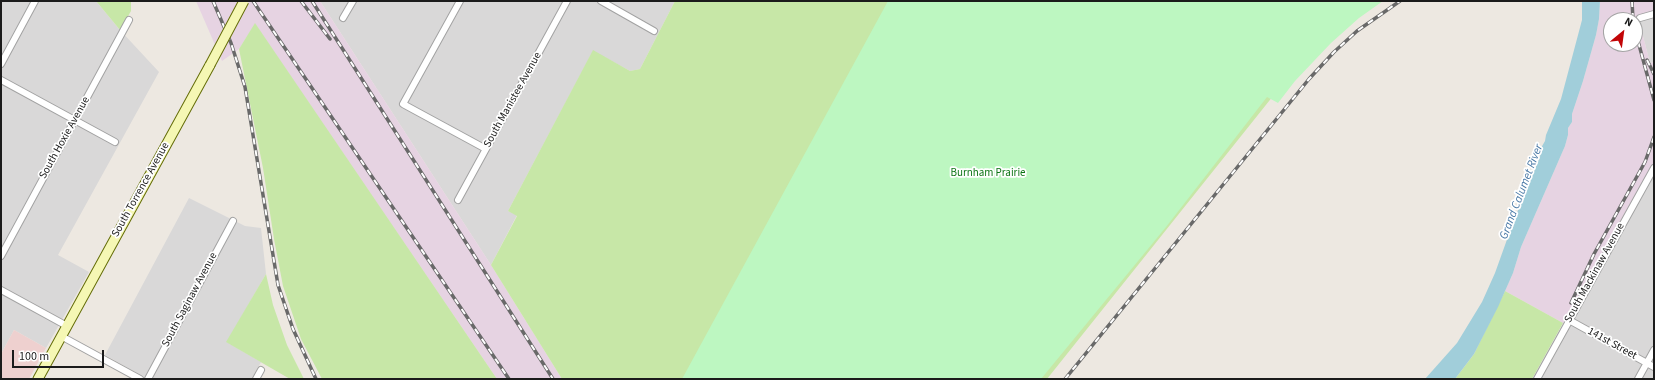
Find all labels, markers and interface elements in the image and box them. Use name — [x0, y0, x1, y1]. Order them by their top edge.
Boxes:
north arrow — [1603, 12, 1643, 52]
text: N — [1622, 14, 1635, 30]
street label: South Manistee Avenue — [481, 50, 545, 150]
street label: South Hoxie Avenue — [37, 95, 93, 181]
street label: South Torrence Avenue — [109, 140, 173, 240]
water label: Grand Calumet River — [1497, 142, 1547, 242]
park label: Burnham Prairie — [950, 167, 1026, 181]
street label: South Mackinaw Avenue — [1562, 221, 1628, 325]
street label: South Saginaw Avenue — [160, 251, 220, 349]
street label: 141st Street — [1585, 325, 1639, 363]
scale bar — [14, 342, 106, 368]
text: 100 m — [19, 348, 49, 365]

